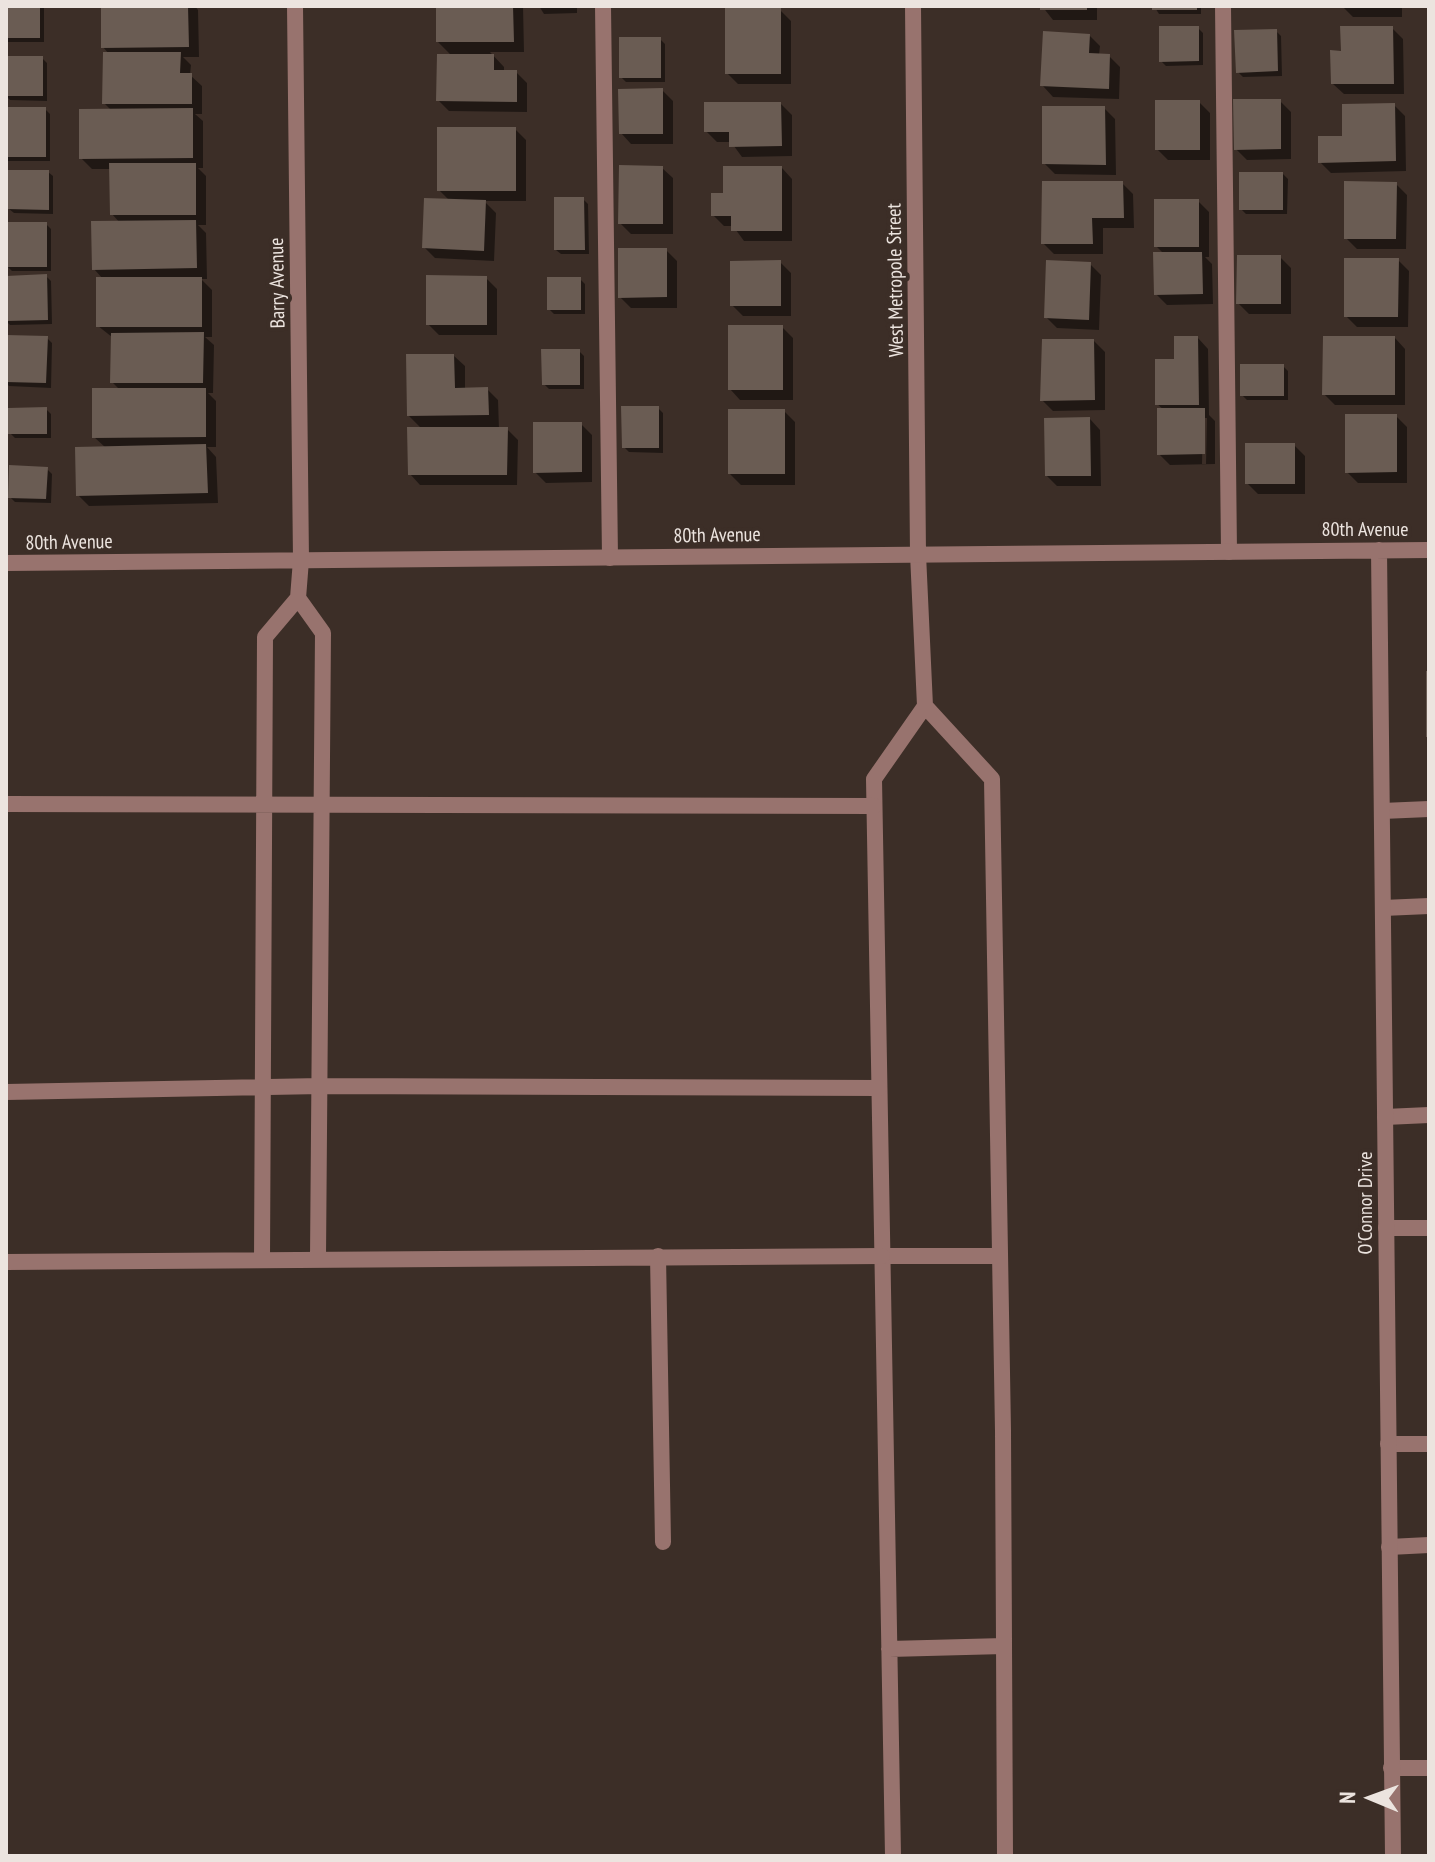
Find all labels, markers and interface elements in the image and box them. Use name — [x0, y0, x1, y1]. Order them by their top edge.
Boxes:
street label: West Metropole Street — [883, 203, 909, 357]
street label: Barry Avenue — [265, 237, 291, 329]
street label: 80th Avenue — [1321, 518, 1409, 542]
street label: 80th Avenue — [673, 523, 761, 549]
street label: 80th Avenue — [25, 530, 113, 556]
street label: O'Connor Drive — [1354, 1152, 1378, 1254]
north arrow — [1331, 1758, 1411, 1838]
text: N — [1333, 1791, 1361, 1804]

